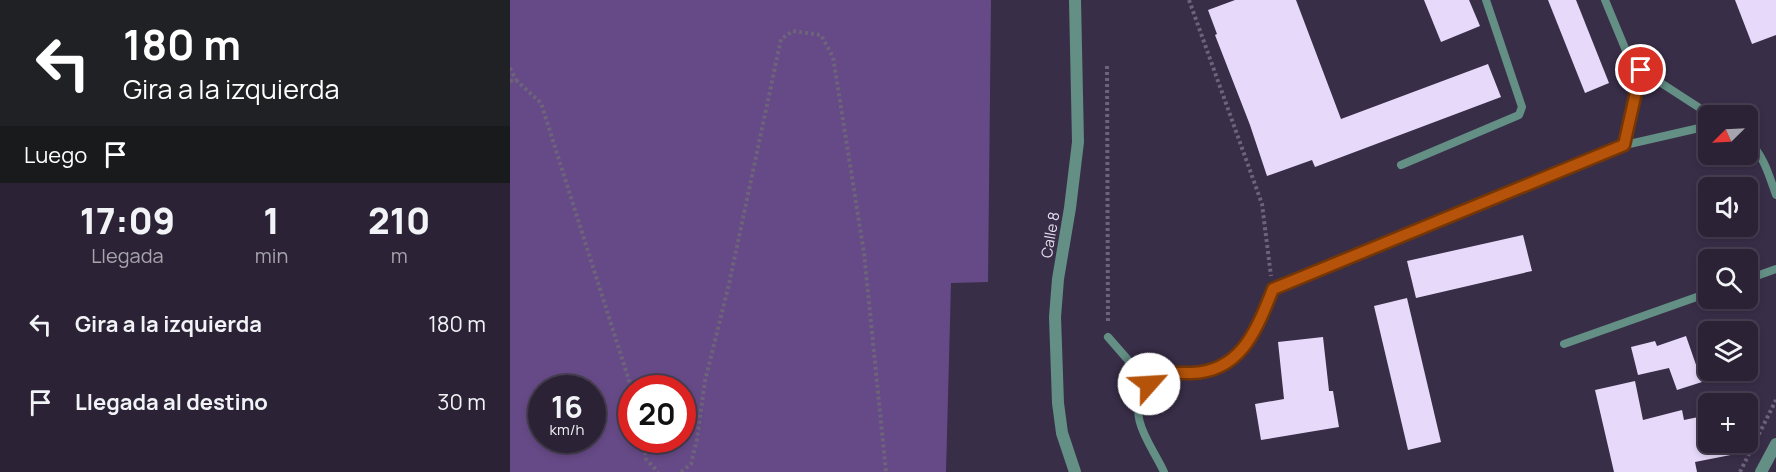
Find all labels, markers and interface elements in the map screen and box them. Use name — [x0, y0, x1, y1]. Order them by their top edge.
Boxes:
text: 180 m — [123, 15, 241, 73]
icon: left — [24, 24, 102, 102]
pin — [1615, 44, 1666, 95]
icon: arrive — [1624, 53, 1657, 86]
text: Gira a la izquierda — [123, 70, 339, 107]
north arrow — [1698, 105, 1758, 165]
map controls — [1698, 105, 1758, 453]
icon: arrive — [99, 138, 132, 171]
text: Luego — [24, 140, 87, 170]
button: sound — [1698, 177, 1758, 237]
text: 17:09 — [80, 196, 175, 245]
text: 1 — [263, 196, 280, 245]
text: 210 — [368, 196, 430, 245]
street label: Calle 8 — [1036, 210, 1064, 260]
text: Llegada — [91, 242, 164, 269]
text: min — [255, 242, 288, 269]
text: m — [391, 242, 408, 269]
button: search — [1698, 249, 1758, 309]
icon: left — [24, 308, 57, 341]
text: Gira a la izquierda — [75, 309, 262, 339]
text: 180 m — [428, 309, 486, 339]
button: layers — [1698, 321, 1758, 381]
position arrow — [1117, 352, 1181, 416]
speed limit sign: 20 — [618, 375, 696, 453]
icon: arrive — [24, 386, 57, 419]
text: 16 — [551, 386, 583, 427]
text: Llegada al destino — [75, 387, 268, 417]
text: 30 m — [437, 387, 486, 417]
button: + — [1698, 393, 1758, 453]
text: km/h — [550, 419, 584, 440]

